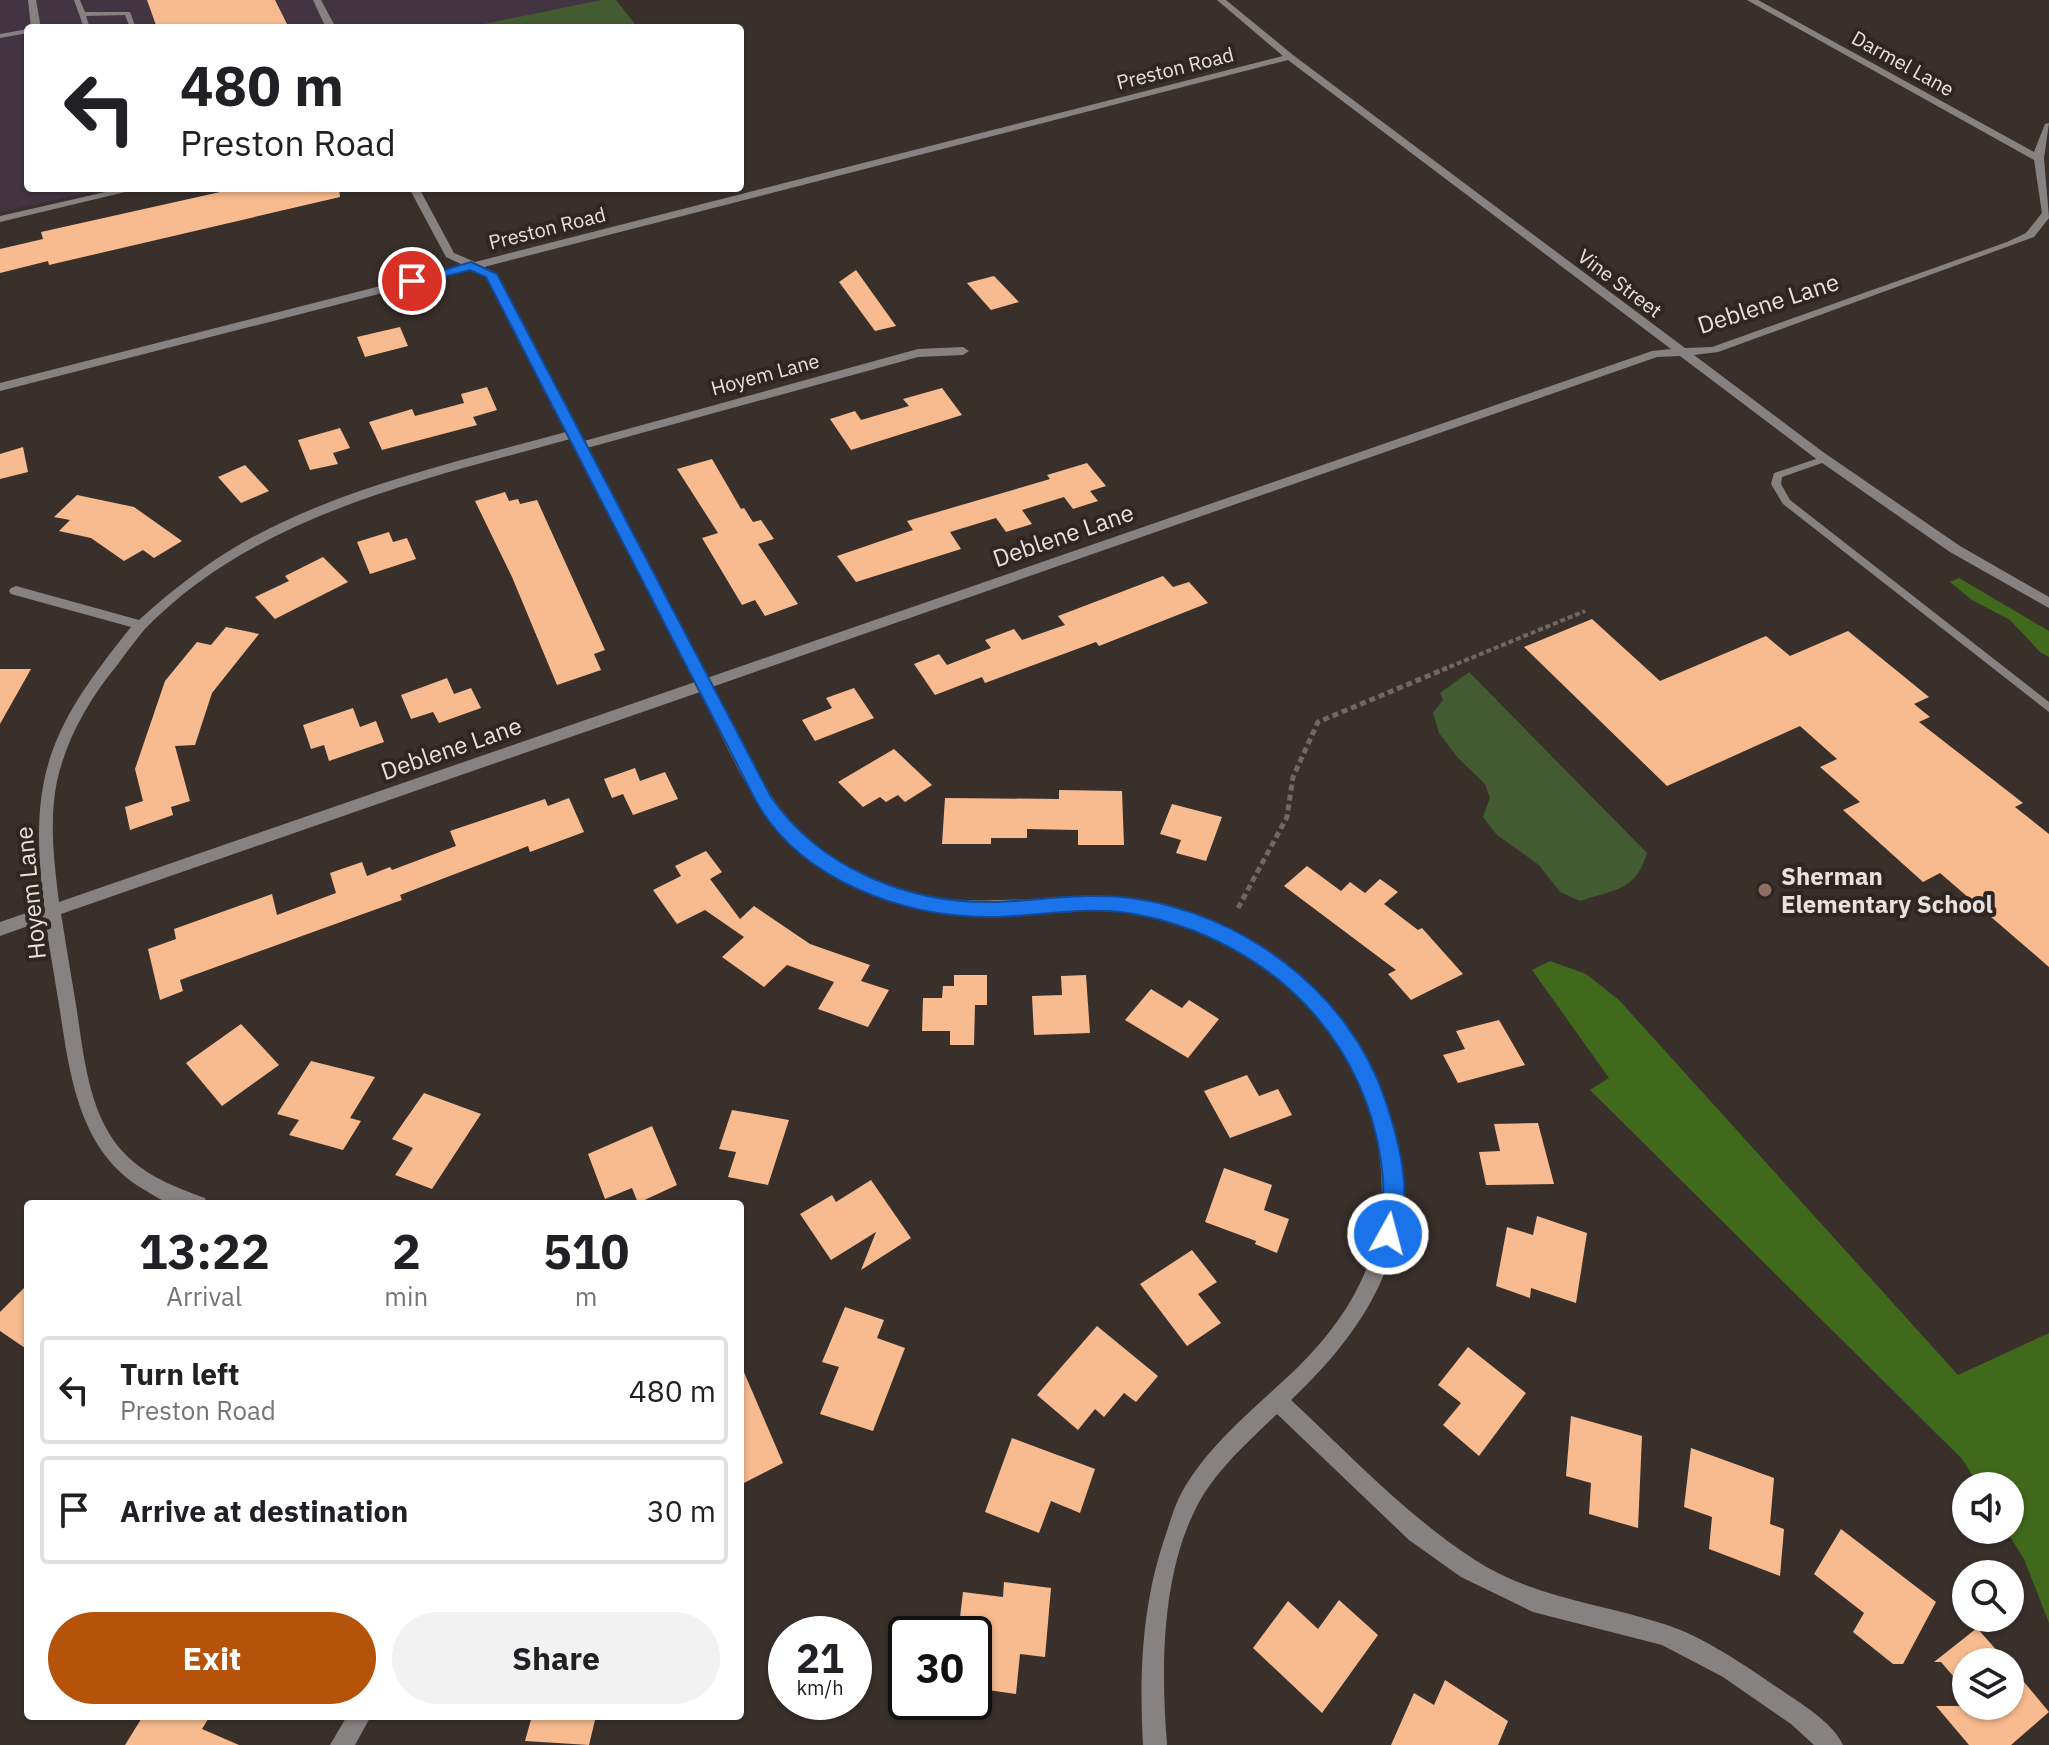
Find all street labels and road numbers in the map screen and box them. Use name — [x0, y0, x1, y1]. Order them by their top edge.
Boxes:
street label: Darmel Lane — [1847, 24, 1959, 102]
street label: Preston Road — [1114, 40, 1236, 96]
street label: Preston Road — [486, 200, 608, 256]
street label: Vine Street — [1572, 242, 1668, 324]
street label: Deblene Lane — [1693, 265, 1843, 341]
street label: Hoyem Lane — [708, 347, 822, 401]
street label: Deblene Lane — [988, 496, 1138, 574]
street label: Deblene Lane — [376, 709, 526, 787]
street label: Hoyem Lane — [7, 825, 53, 961]

